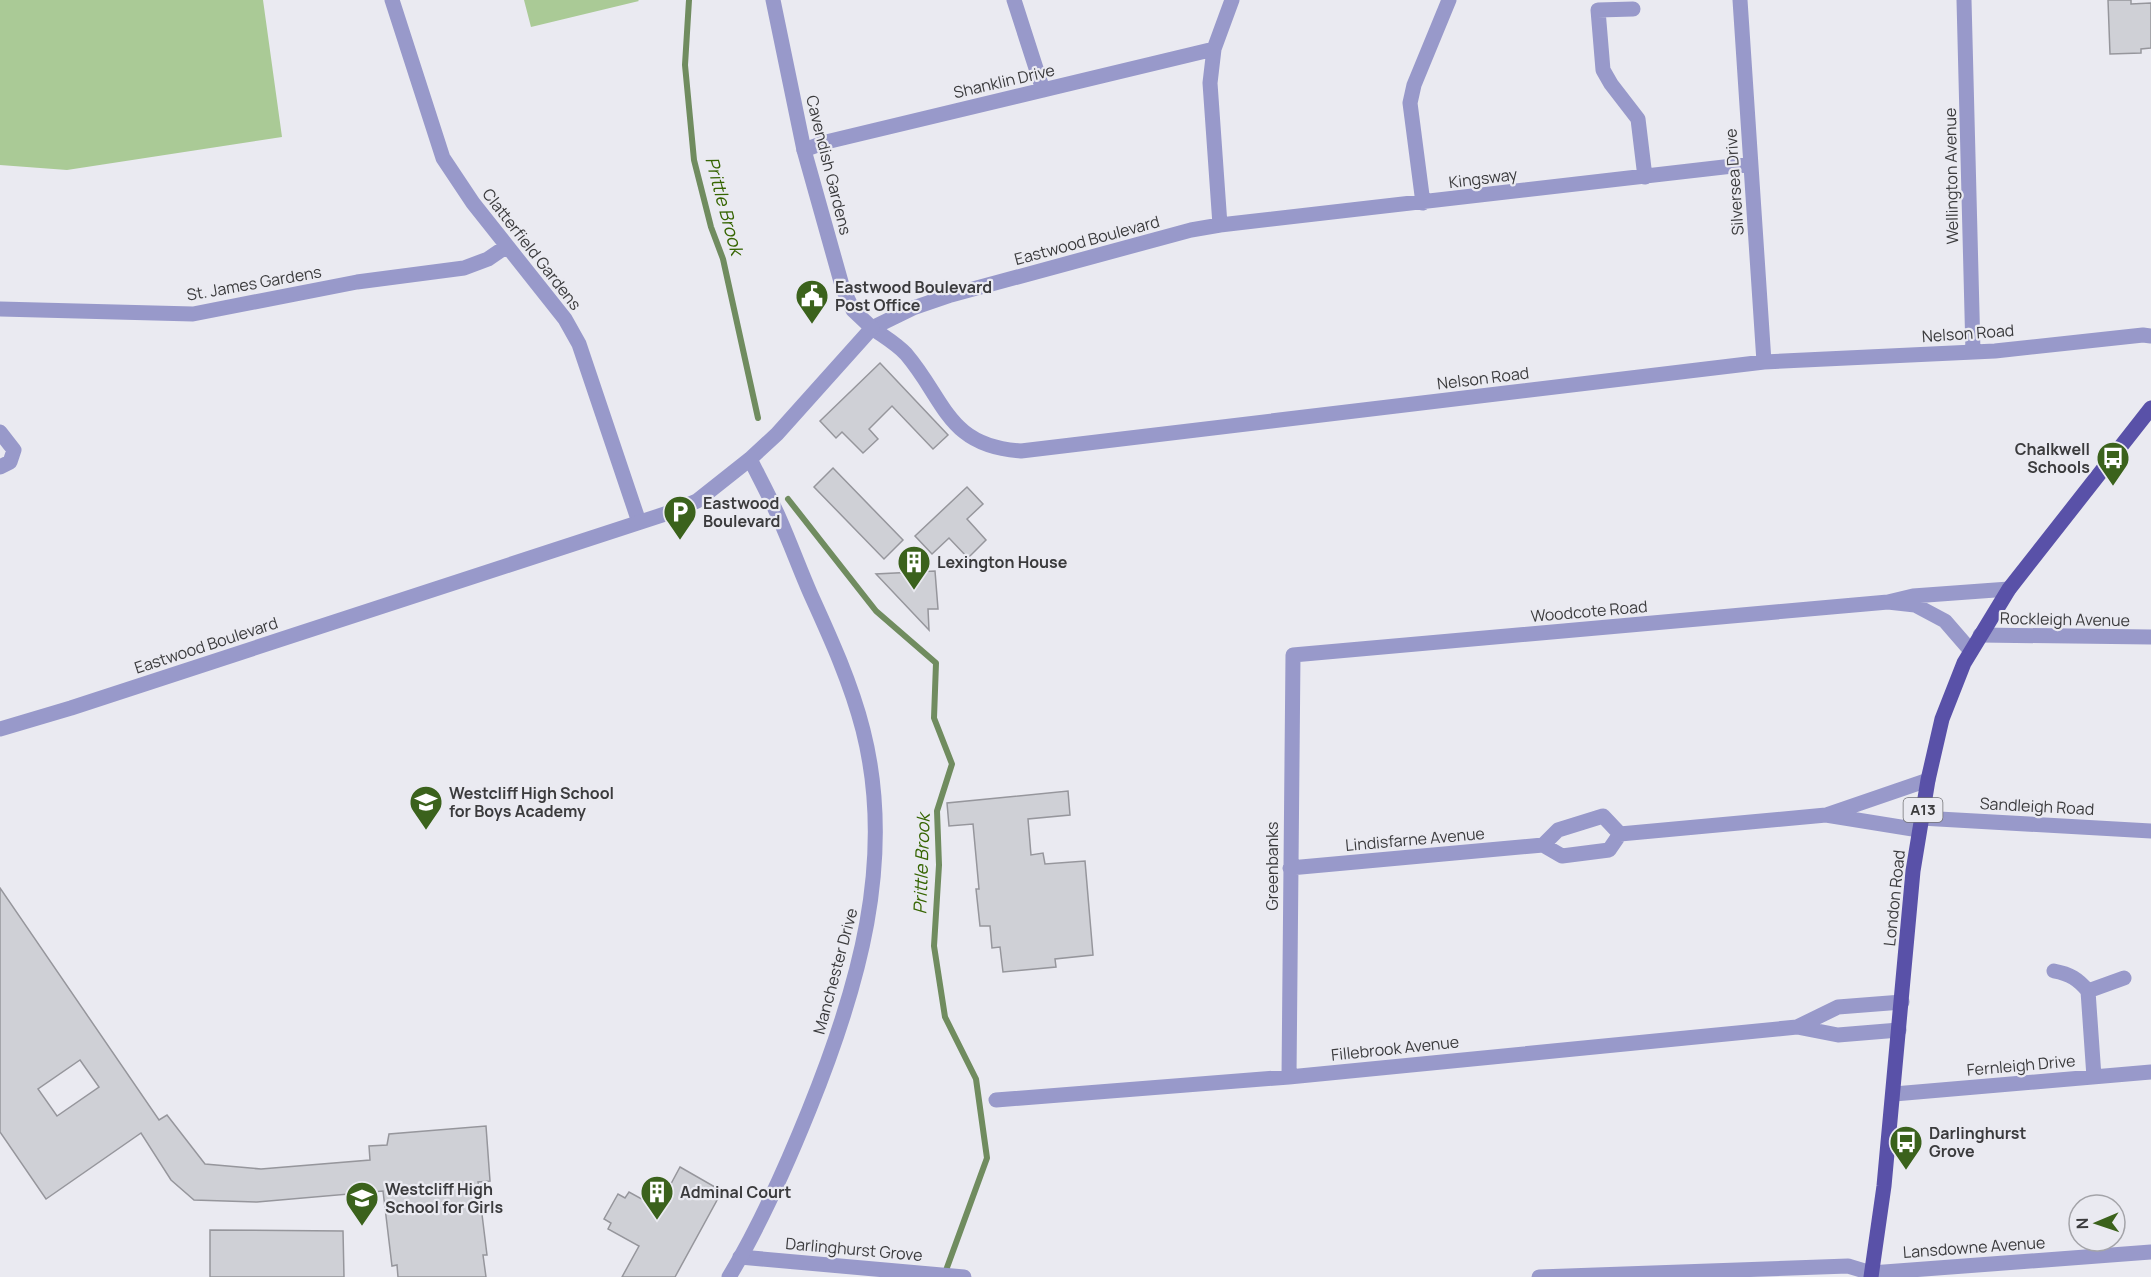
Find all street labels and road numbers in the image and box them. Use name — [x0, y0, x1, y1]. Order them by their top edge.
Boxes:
street label: Shanklin Drive — [951, 59, 1057, 103]
street label: Cavendish Gardens — [801, 93, 857, 237]
street label: Wellington Avenue — [1939, 108, 1963, 244]
street label: Silversea Drive — [1719, 128, 1749, 236]
street label: Kingsway — [1447, 163, 1519, 193]
street label: Clatterfield Gardens — [478, 184, 586, 314]
street label: Eastwood Boulevard — [1012, 210, 1162, 270]
street label: St. James Gardens — [185, 260, 323, 306]
street label: Nelson Road — [1921, 319, 2015, 347]
street label: Nelson Road — [1436, 361, 1530, 395]
street label: Woodcote Road — [1530, 595, 1648, 627]
street label: Rockleigh Avenue — [2000, 607, 2130, 631]
street label: Eastwood Boulevard — [131, 611, 281, 679]
street label: Sandleigh Road — [1979, 792, 2095, 820]
road number: A13 — [1904, 798, 1942, 822]
street label: Greenbanks — [1261, 822, 1283, 910]
street label: Lindisfarne Avenue — [1344, 822, 1486, 856]
street label: London Road — [1878, 849, 1910, 947]
street label: Manchester Drive — [808, 906, 862, 1036]
street label: Fillebrook Avenue — [1330, 1030, 1460, 1066]
street label: Fernleigh Drive — [1966, 1049, 2076, 1081]
street label: Lansdowne Avenue — [1902, 1231, 2046, 1263]
street label: Darlinghurst Grove — [785, 1232, 923, 1266]

